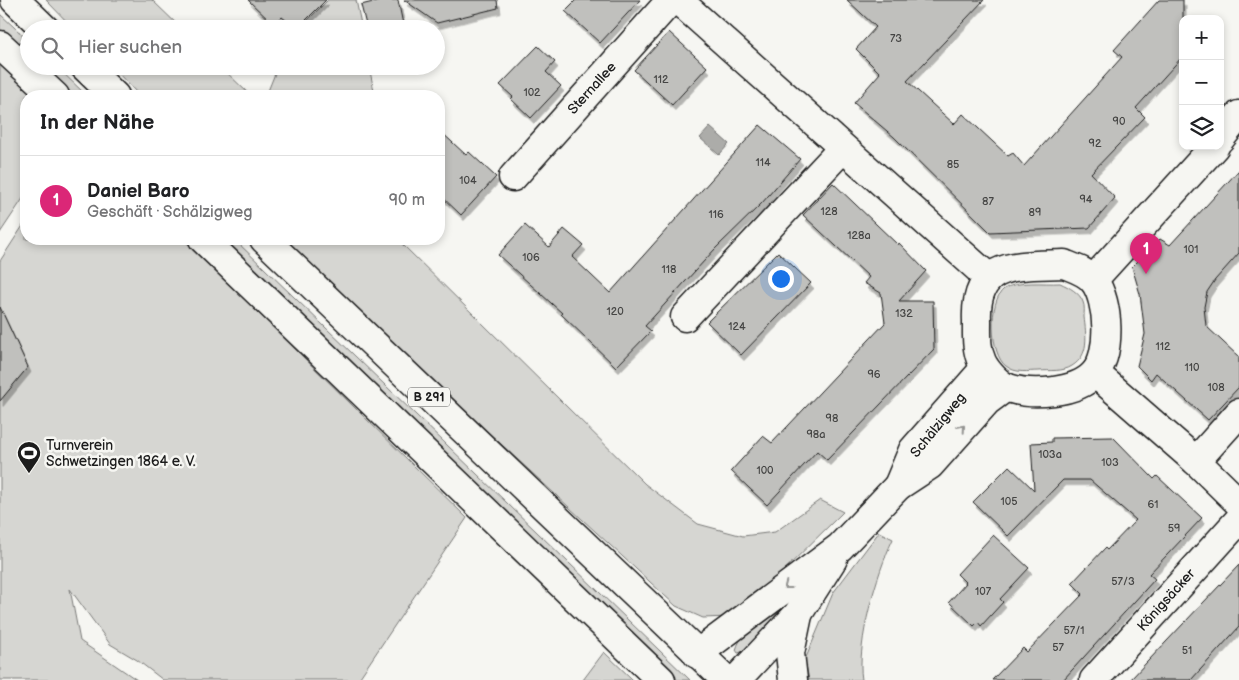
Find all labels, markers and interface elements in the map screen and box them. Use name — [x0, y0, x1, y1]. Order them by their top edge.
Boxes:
map controls — [1179, 15, 1224, 150]
button: + — [1179, 15, 1224, 60]
search box — [20, 20, 445, 75]
house number: 73 — [890, 32, 902, 45]
icon: search — [38, 34, 66, 62]
text: Hier suchen — [78, 36, 182, 59]
street label: Sternallee — [564, 58, 620, 118]
button: − — [1179, 60, 1224, 105]
house number: 112 — [653, 73, 669, 86]
house number: 102 — [523, 86, 541, 99]
button: layers — [1179, 105, 1224, 150]
text: In der Nähe — [40, 110, 154, 135]
house number: 90 — [1113, 115, 1126, 128]
house number: 92 — [1089, 137, 1102, 150]
house number: 114 — [755, 156, 771, 169]
house number: 85 — [947, 158, 959, 171]
house number: 104 — [459, 174, 477, 187]
text: Daniel Baro — [87, 180, 189, 203]
text: 1 — [53, 191, 59, 210]
text: 90 m — [389, 191, 425, 210]
house number: 94 — [1079, 193, 1093, 206]
house number: 87 — [982, 195, 994, 208]
text: Geschäft · Schälzigweg — [87, 203, 252, 222]
house number: 128 — [820, 205, 838, 218]
house number: 89 — [1029, 206, 1041, 219]
house number: 116 — [708, 208, 724, 221]
house number: 128a — [847, 229, 871, 242]
pin: 1 — [1130, 233, 1162, 274]
house number: 101 — [1184, 243, 1198, 256]
house number: 106 — [522, 251, 540, 264]
house number: 118 — [662, 263, 676, 276]
your location — [768, 266, 794, 292]
house number: 120 — [606, 305, 624, 318]
house number: 132 — [895, 307, 913, 320]
house number: 124 — [728, 320, 746, 333]
house number: 112 — [1155, 340, 1171, 353]
house number: 110 — [1185, 361, 1200, 374]
house number: 96 — [867, 368, 881, 381]
house number: 108 — [1207, 381, 1225, 394]
road number: B 291 — [408, 388, 450, 407]
street label: Schälzigweg — [907, 389, 969, 461]
house number: 98 — [826, 412, 838, 425]
one-way arrow — [957, 425, 966, 434]
house number: 98a — [807, 428, 826, 441]
place label: Turnverein Schwetzingen 1864 e. V. — [46, 437, 196, 470]
sports icon: Turnverein Schwetzingen 1864 e. V. — [16, 440, 42, 474]
house number: 103a — [1038, 448, 1062, 461]
house number: 103 — [1101, 456, 1119, 469]
house number: 100 — [756, 464, 774, 477]
house number: 105 — [1000, 495, 1018, 508]
house number: 61 — [1148, 498, 1158, 511]
house number: 59 — [1168, 522, 1180, 535]
street label: Königsäcker — [1133, 565, 1199, 635]
house number: 57/3 — [1111, 575, 1135, 588]
one-way arrow — [783, 580, 793, 589]
house number: 107 — [975, 585, 992, 598]
house number: 57/1 — [1064, 624, 1084, 637]
house number: 57 — [1052, 641, 1064, 654]
house number: 51 — [1182, 644, 1192, 657]

